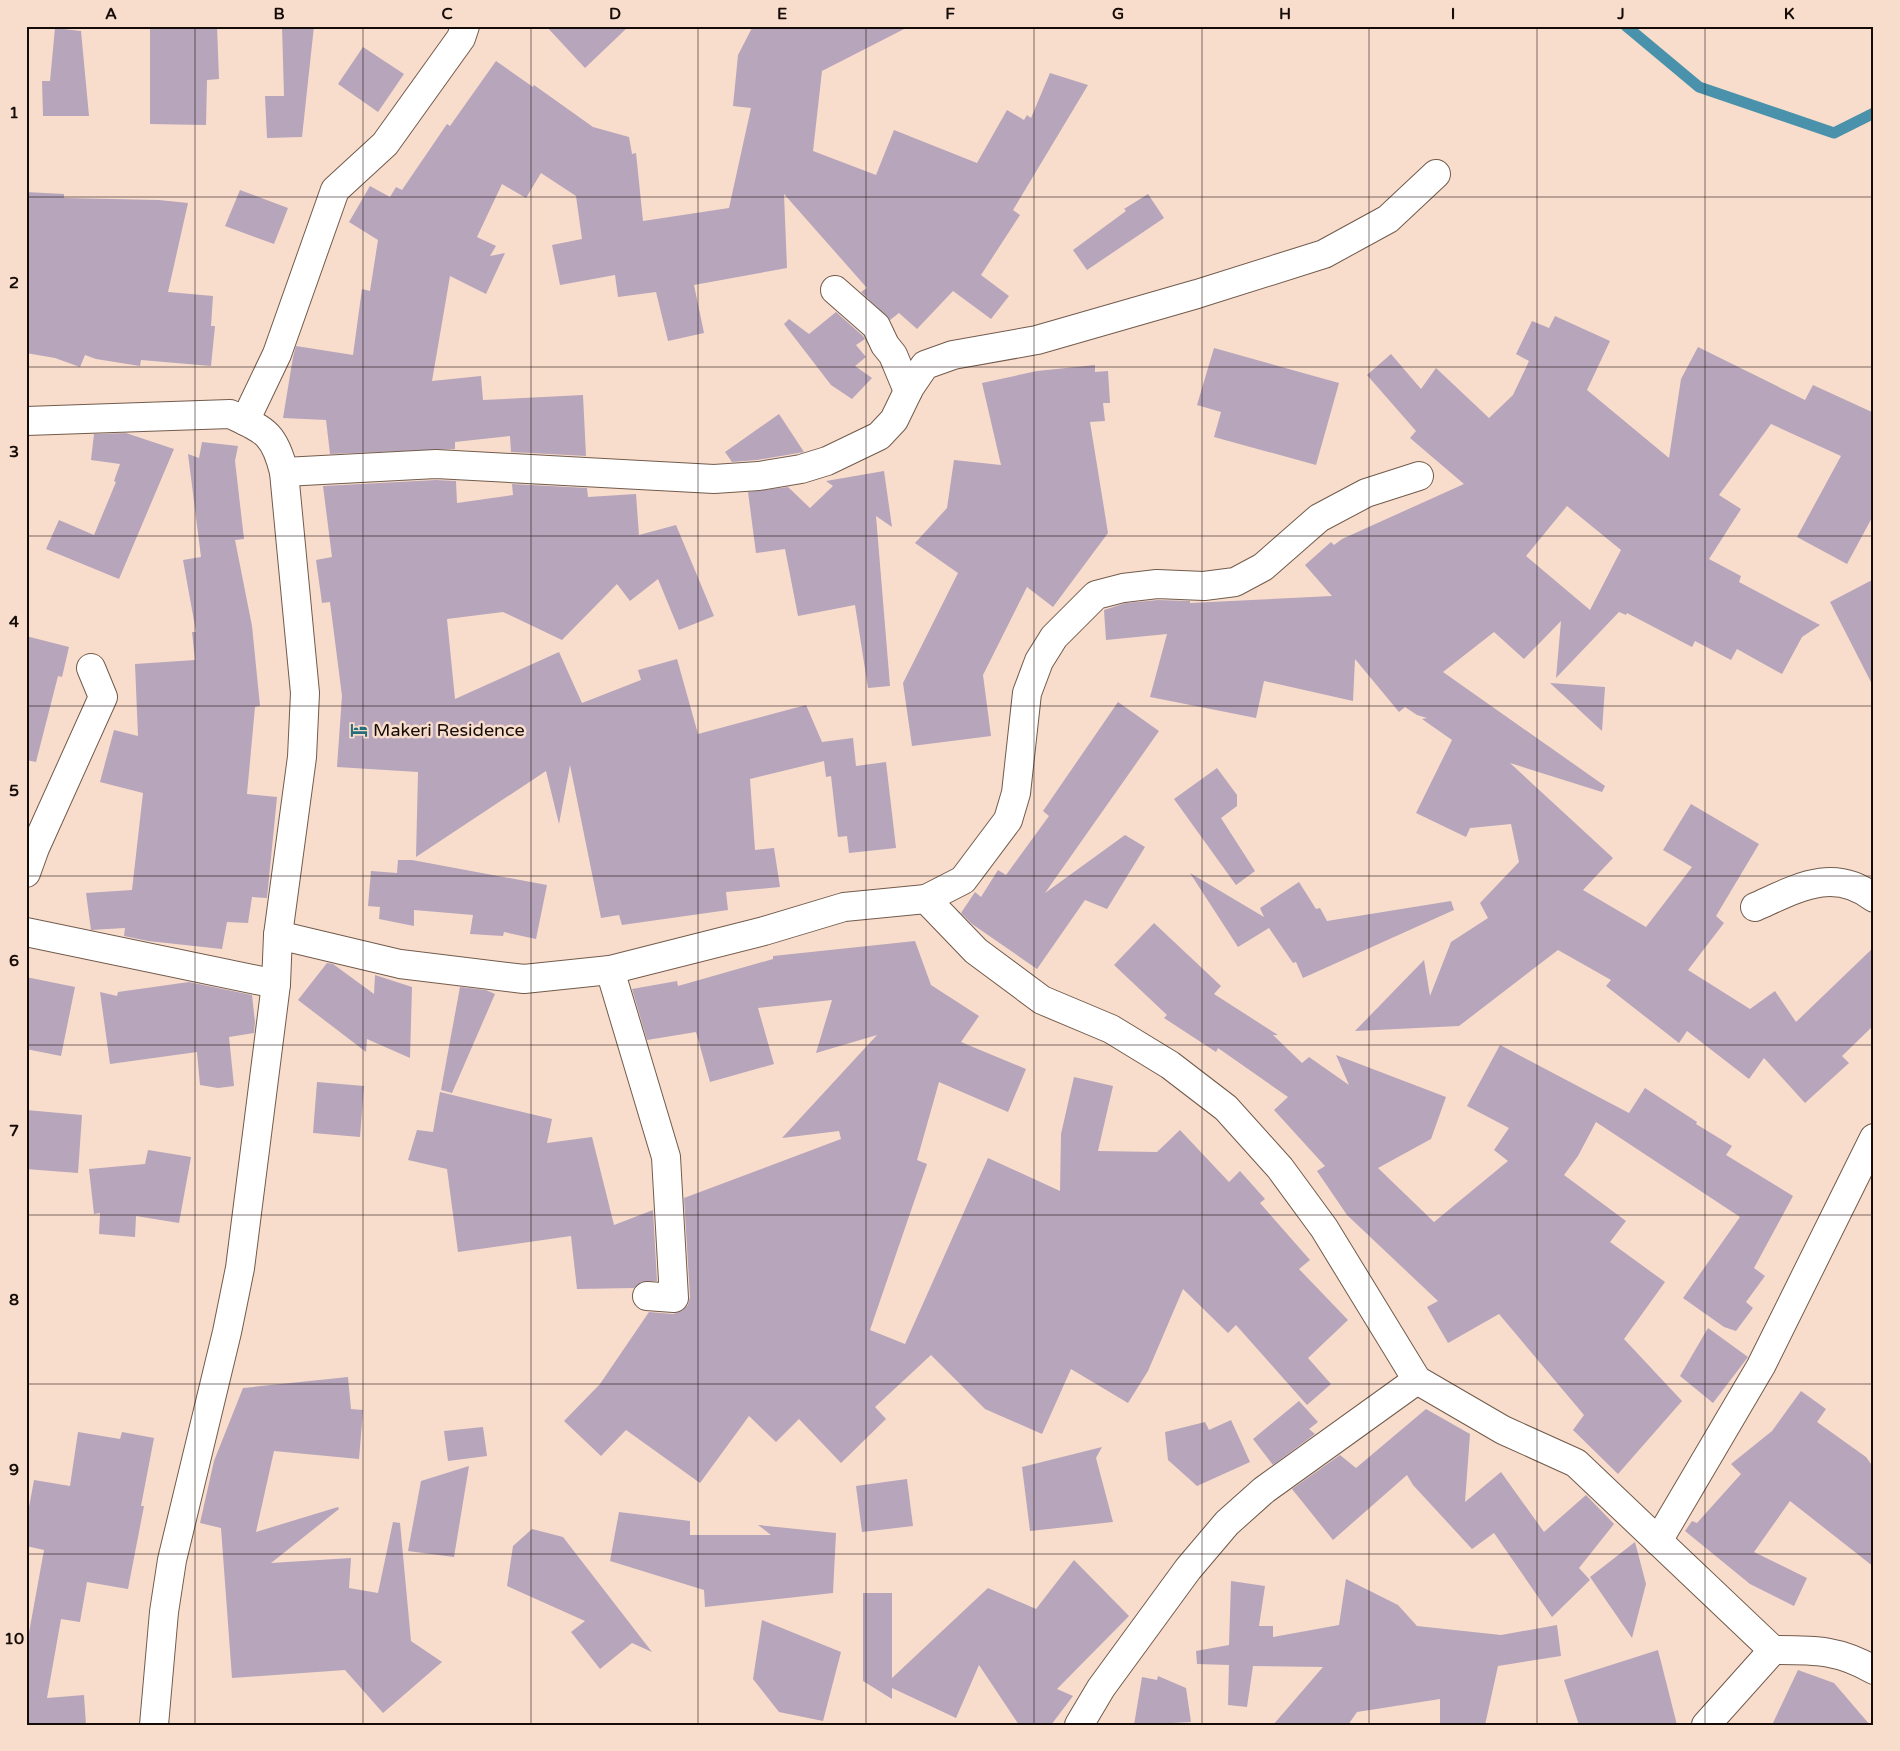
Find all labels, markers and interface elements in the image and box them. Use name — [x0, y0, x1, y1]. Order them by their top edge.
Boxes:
text: A — [105, 4, 117, 24]
text: B — [273, 4, 285, 24]
text: C — [441, 4, 453, 24]
text: D — [609, 4, 621, 24]
text: E — [777, 4, 787, 24]
text: F — [945, 4, 955, 24]
text: G — [1112, 4, 1124, 24]
text: H — [1279, 4, 1291, 24]
text: I — [1451, 4, 1455, 24]
text: J — [1616, 4, 1625, 24]
text: K — [1784, 4, 1795, 24]
text: 1 — [9, 103, 19, 123]
text: 2 — [9, 273, 19, 293]
text: 3 — [9, 442, 19, 462]
text: 4 — [9, 612, 19, 632]
place label: Makeri Residence — [373, 719, 525, 741]
hotel icon: Makeri Residence — [349, 720, 369, 740]
text: 5 — [9, 781, 19, 801]
text: 6 — [9, 951, 19, 971]
text: 7 — [9, 1121, 19, 1141]
text: 8 — [9, 1290, 19, 1310]
text: 9 — [9, 1460, 19, 1480]
text: 10 — [4, 1629, 24, 1649]

